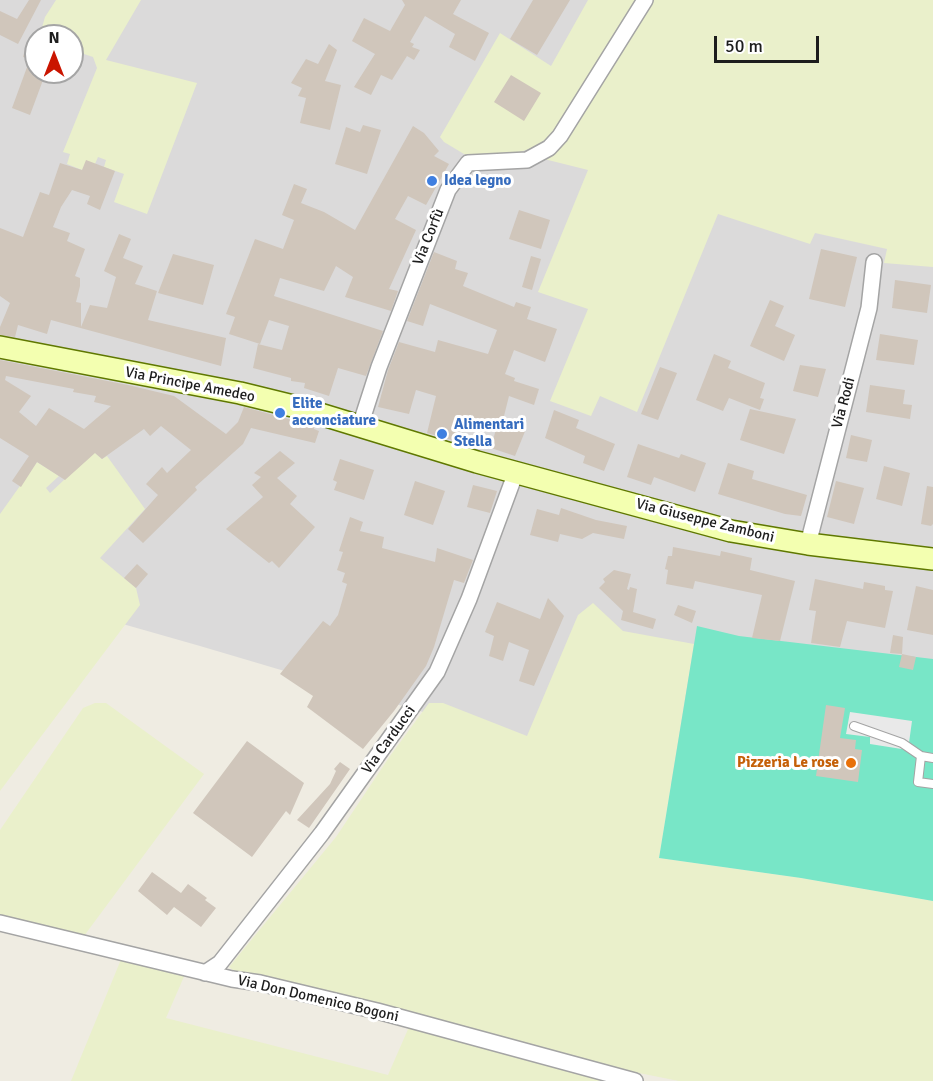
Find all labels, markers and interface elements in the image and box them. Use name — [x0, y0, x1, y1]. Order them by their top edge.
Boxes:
north arrow — [24, 24, 84, 84]
scale bar — [717, 24, 822, 62]
text: N — [48, 28, 60, 48]
text: 50 m — [725, 35, 763, 57]
place label: Idea legno — [444, 172, 511, 190]
marker: Idea legno — [425, 174, 439, 188]
street label: Via Corfù — [410, 206, 448, 268]
street label: Via Principe Amedeo — [124, 364, 256, 406]
street label: Via Rodi — [829, 375, 859, 431]
place label: Elite acconciature — [292, 395, 376, 430]
marker: Elite acconciature — [273, 406, 287, 420]
place label: Alimentari Stella — [454, 416, 524, 451]
marker: Alimentari Stella — [435, 427, 449, 441]
street label: Via Giuseppe Zamboni — [634, 495, 776, 547]
street label: Via Carducci — [358, 702, 420, 778]
place label: Pizzeria Le rose — [737, 754, 839, 772]
marker: Pizzeria Le rose — [844, 756, 858, 770]
street label: Via Don Domenico Bogoni — [236, 972, 400, 1026]

